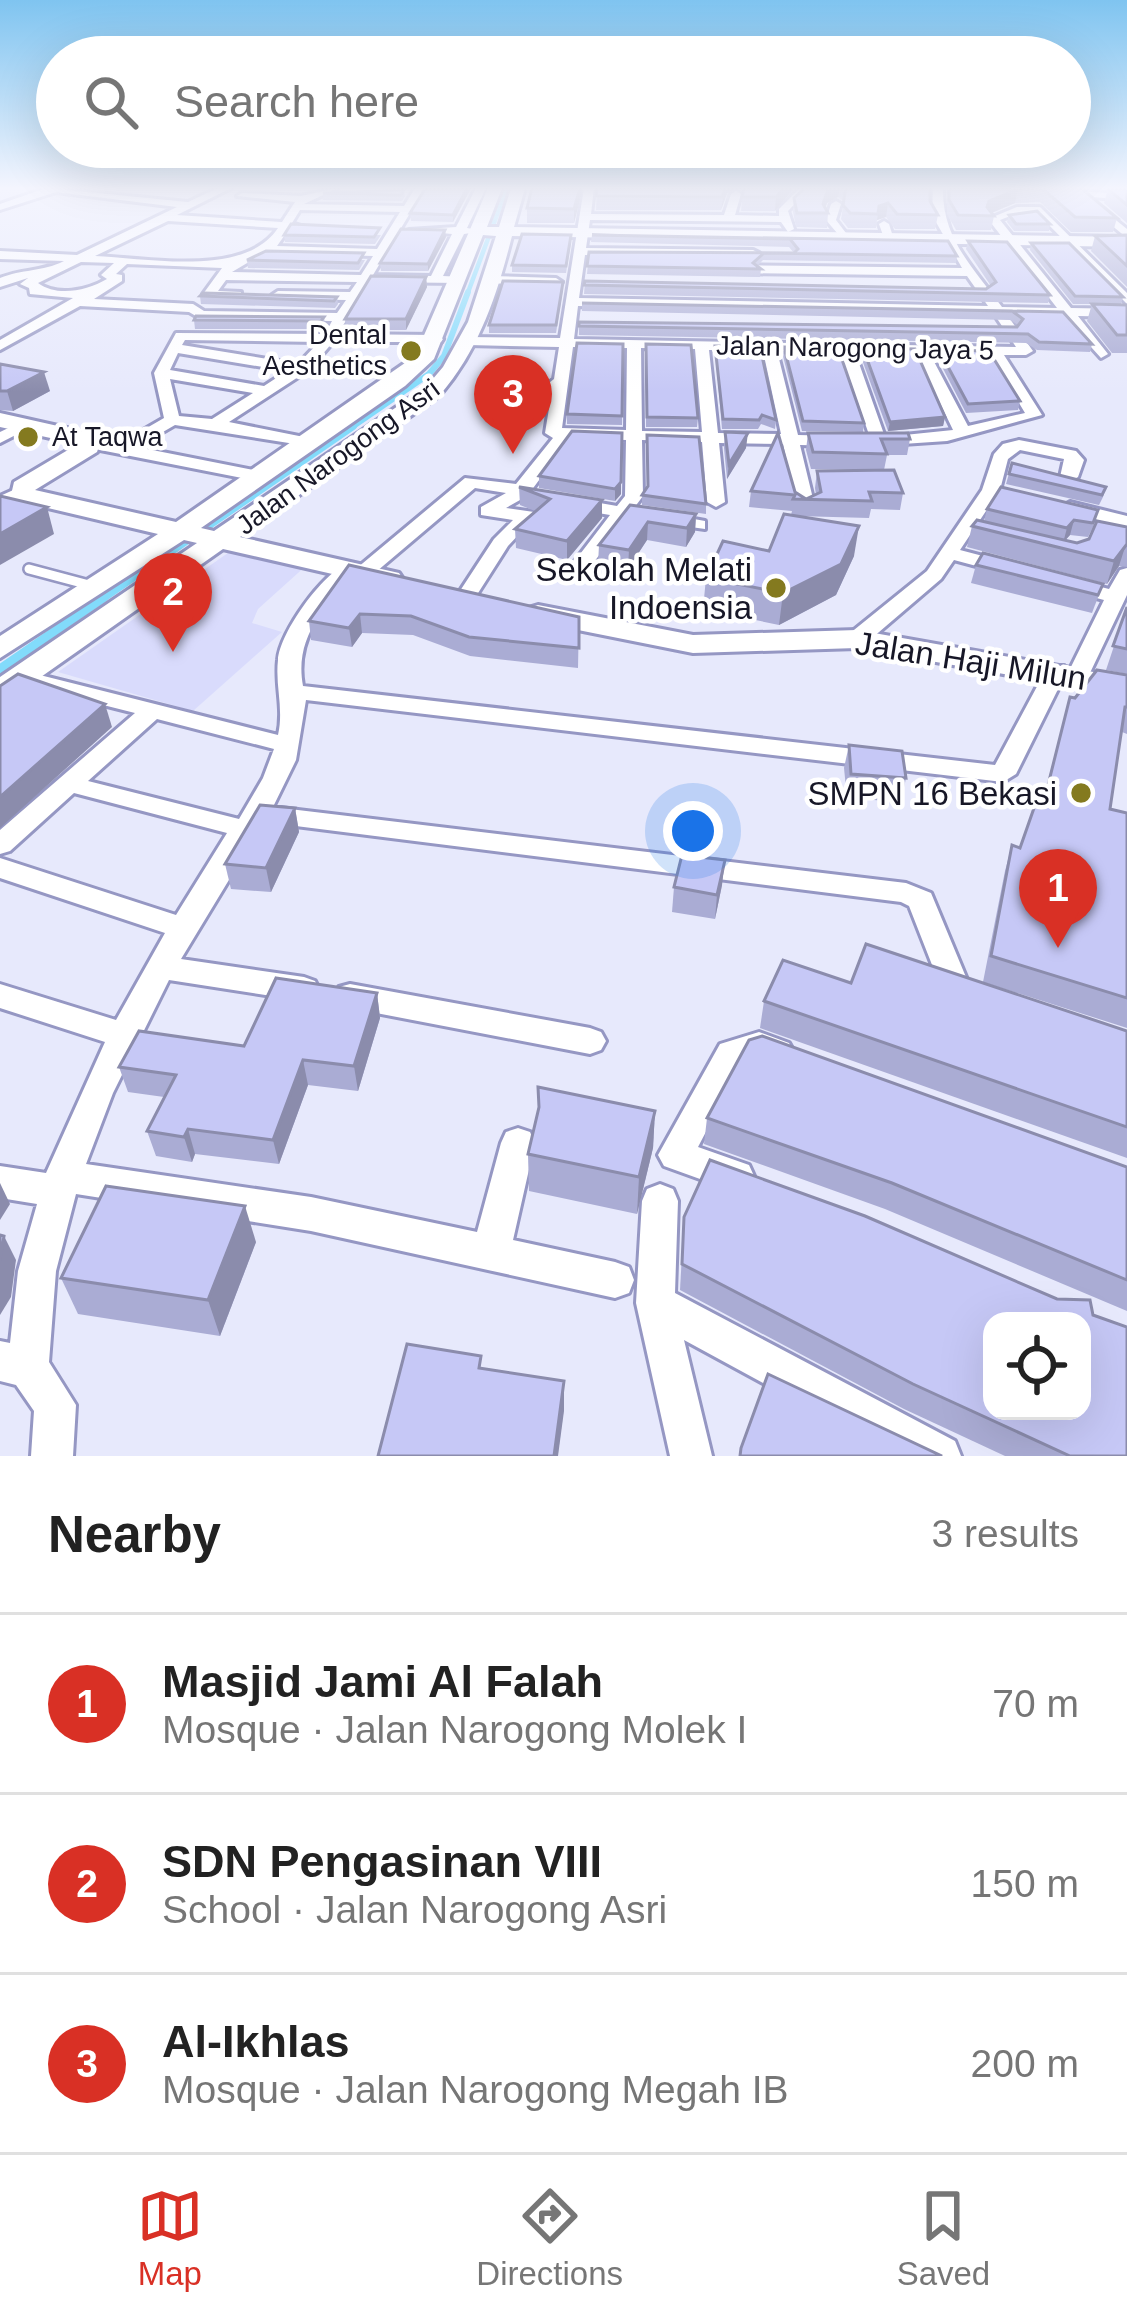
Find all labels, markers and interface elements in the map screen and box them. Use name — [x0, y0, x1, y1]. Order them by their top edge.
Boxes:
search box — [36, 36, 1091, 168]
icon: search — [78, 69, 144, 135]
text: Search here — [174, 76, 419, 127]
place label: Dental Aesthetics — [262, 320, 387, 381]
street label: Jalan Narogong Jaya 5 — [716, 331, 994, 365]
marker: Dental Aesthetics — [398, 338, 424, 364]
pin: 3 — [474, 355, 552, 454]
street label: Jalan Narogong Asri — [231, 373, 445, 541]
place label: At Taqwa — [52, 422, 164, 452]
marker: At Taqwa — [15, 424, 41, 450]
place label: Sekolah Melati Indoensia — [536, 551, 753, 626]
pin: 2 — [134, 553, 212, 652]
marker: Sekolah Melati Indoensia — [763, 575, 789, 601]
street label: Jalan Haji Milun — [853, 624, 1089, 697]
place label: SMPN 16 Bekasi — [808, 775, 1057, 812]
marker: SMPN 16 Bekasi — [1068, 780, 1094, 806]
your location — [663, 801, 723, 861]
pin: 1 — [1019, 849, 1097, 948]
map controls — [983, 1312, 1091, 1420]
button: locate — [983, 1312, 1091, 1420]
text: Nearby — [48, 1506, 221, 1563]
text: 3 results — [932, 1512, 1079, 1555]
text: Masjid Jami Al Falah — [162, 1656, 603, 1707]
text: 1 — [76, 1682, 98, 1725]
text: 70 m — [992, 1682, 1079, 1725]
text: Mosque · Jalan Narogong Molek I — [162, 1708, 747, 1751]
text: SDN Pengasinan VIII — [162, 1836, 602, 1887]
text: 2 — [76, 1862, 98, 1905]
text: 150 m — [971, 1862, 1079, 1905]
text: School · Jalan Narogong Asri — [162, 1888, 667, 1931]
text: Al-Ikhlas — [162, 2016, 350, 2067]
text: 3 — [76, 2042, 98, 2085]
text: 200 m — [971, 2042, 1079, 2085]
text: Mosque · Jalan Narogong Megah IB — [162, 2068, 789, 2111]
tab: Map — [137, 2183, 203, 2293]
tab: Directions — [476, 2183, 623, 2293]
tab: Saved — [897, 2183, 990, 2293]

